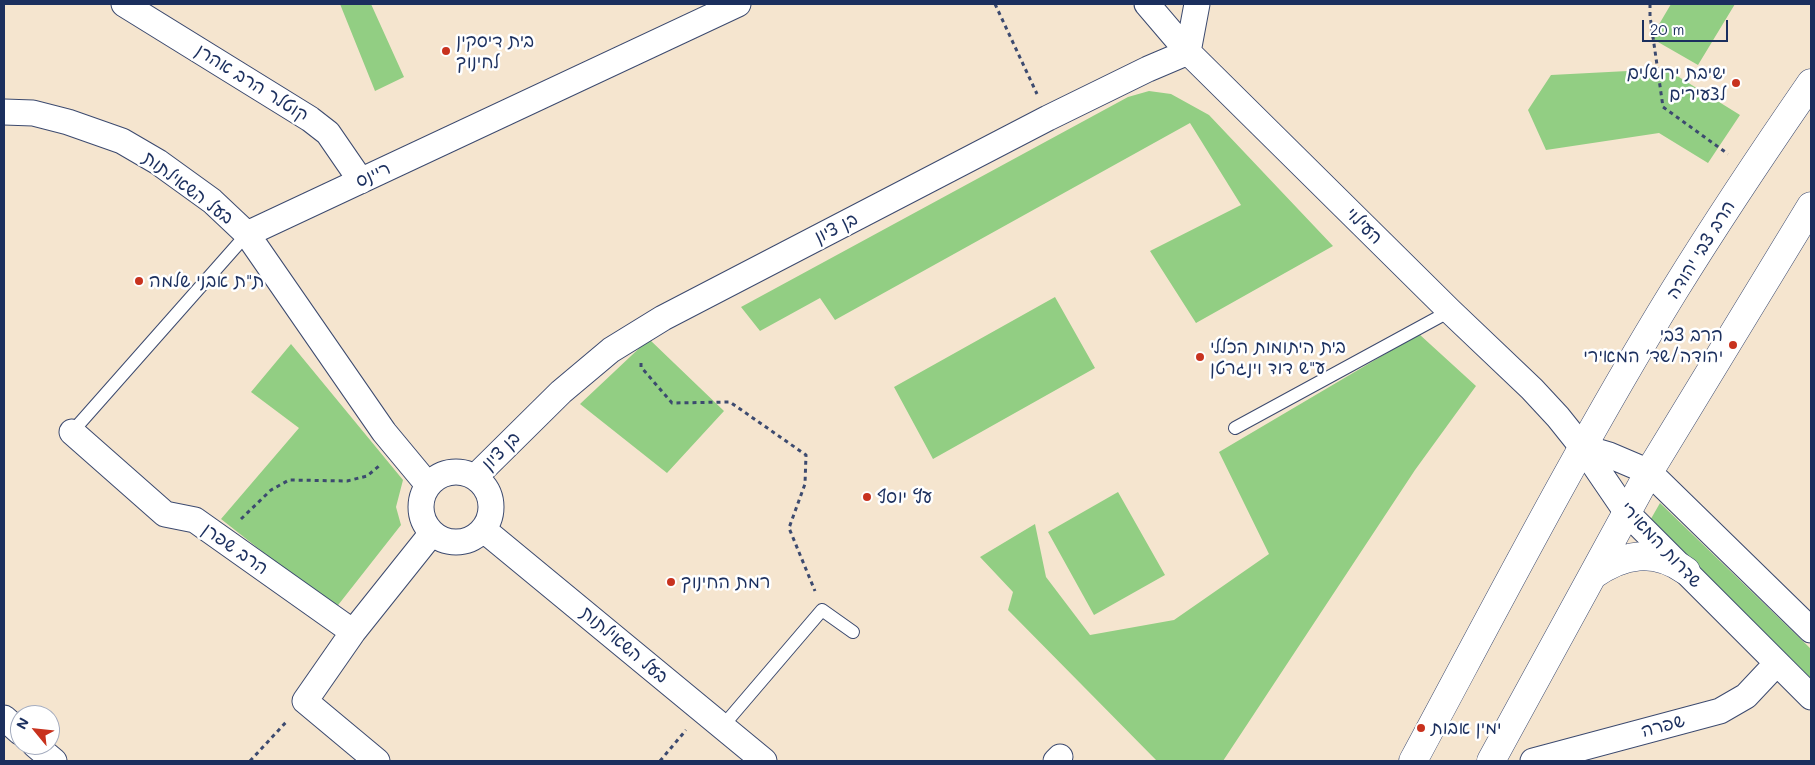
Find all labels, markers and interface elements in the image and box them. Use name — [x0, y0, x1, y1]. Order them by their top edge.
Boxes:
scale bar — [1645, 10, 1731, 42]
text: 20 m — [1650, 19, 1684, 39]
place label: בית דיסקין לחינוך — [456, 30, 534, 72]
street label: קוטלר הרב אהרן — [192, 40, 312, 126]
marker: בית דיסקין לחינוך — [440, 45, 452, 57]
place label: ישיבת ירושלים לצעירים — [1627, 62, 1726, 104]
marker: ישיבת ירושלים לצעירים — [1730, 77, 1742, 89]
street label: בעל השאילתות — [138, 147, 238, 229]
street label: ריינס — [352, 158, 394, 192]
street label: הרב צבי יהודה — [1662, 197, 1740, 303]
street label: העילוי — [1341, 203, 1387, 249]
street label: בן ציון — [811, 208, 861, 248]
place label: ת"ת אבני שלמה — [149, 270, 264, 292]
marker: ת"ת אבני שלמה — [133, 275, 145, 287]
place label: הרב צבי יהודה/שד׳ המאירי — [1583, 324, 1723, 366]
place label: בית היתומות הכללי ע"ש דוד וינגרטן — [1210, 336, 1346, 378]
marker: הרב צבי יהודה/שד׳ המאירי — [1727, 339, 1739, 351]
marker: בית היתומות הכללי ע"ש דוד וינגרטן — [1194, 351, 1206, 363]
street label: בן ציון — [477, 427, 525, 475]
place label: עץ יוסף — [877, 486, 933, 508]
marker: עץ יוסף — [861, 491, 873, 503]
street label: שדרות המאירי — [1616, 497, 1706, 593]
street label: הרב שפרן — [198, 519, 272, 579]
place label: רמת החינוך — [681, 571, 770, 593]
marker: רמת החינוך — [665, 576, 677, 588]
street label: בעל השאילתות — [576, 602, 672, 688]
north arrow — [10, 705, 60, 755]
street label: שפרה — [1639, 710, 1687, 742]
text: N — [11, 714, 33, 732]
place label: ימין אבות — [1431, 717, 1501, 739]
marker: ימין אבות — [1415, 722, 1427, 734]

